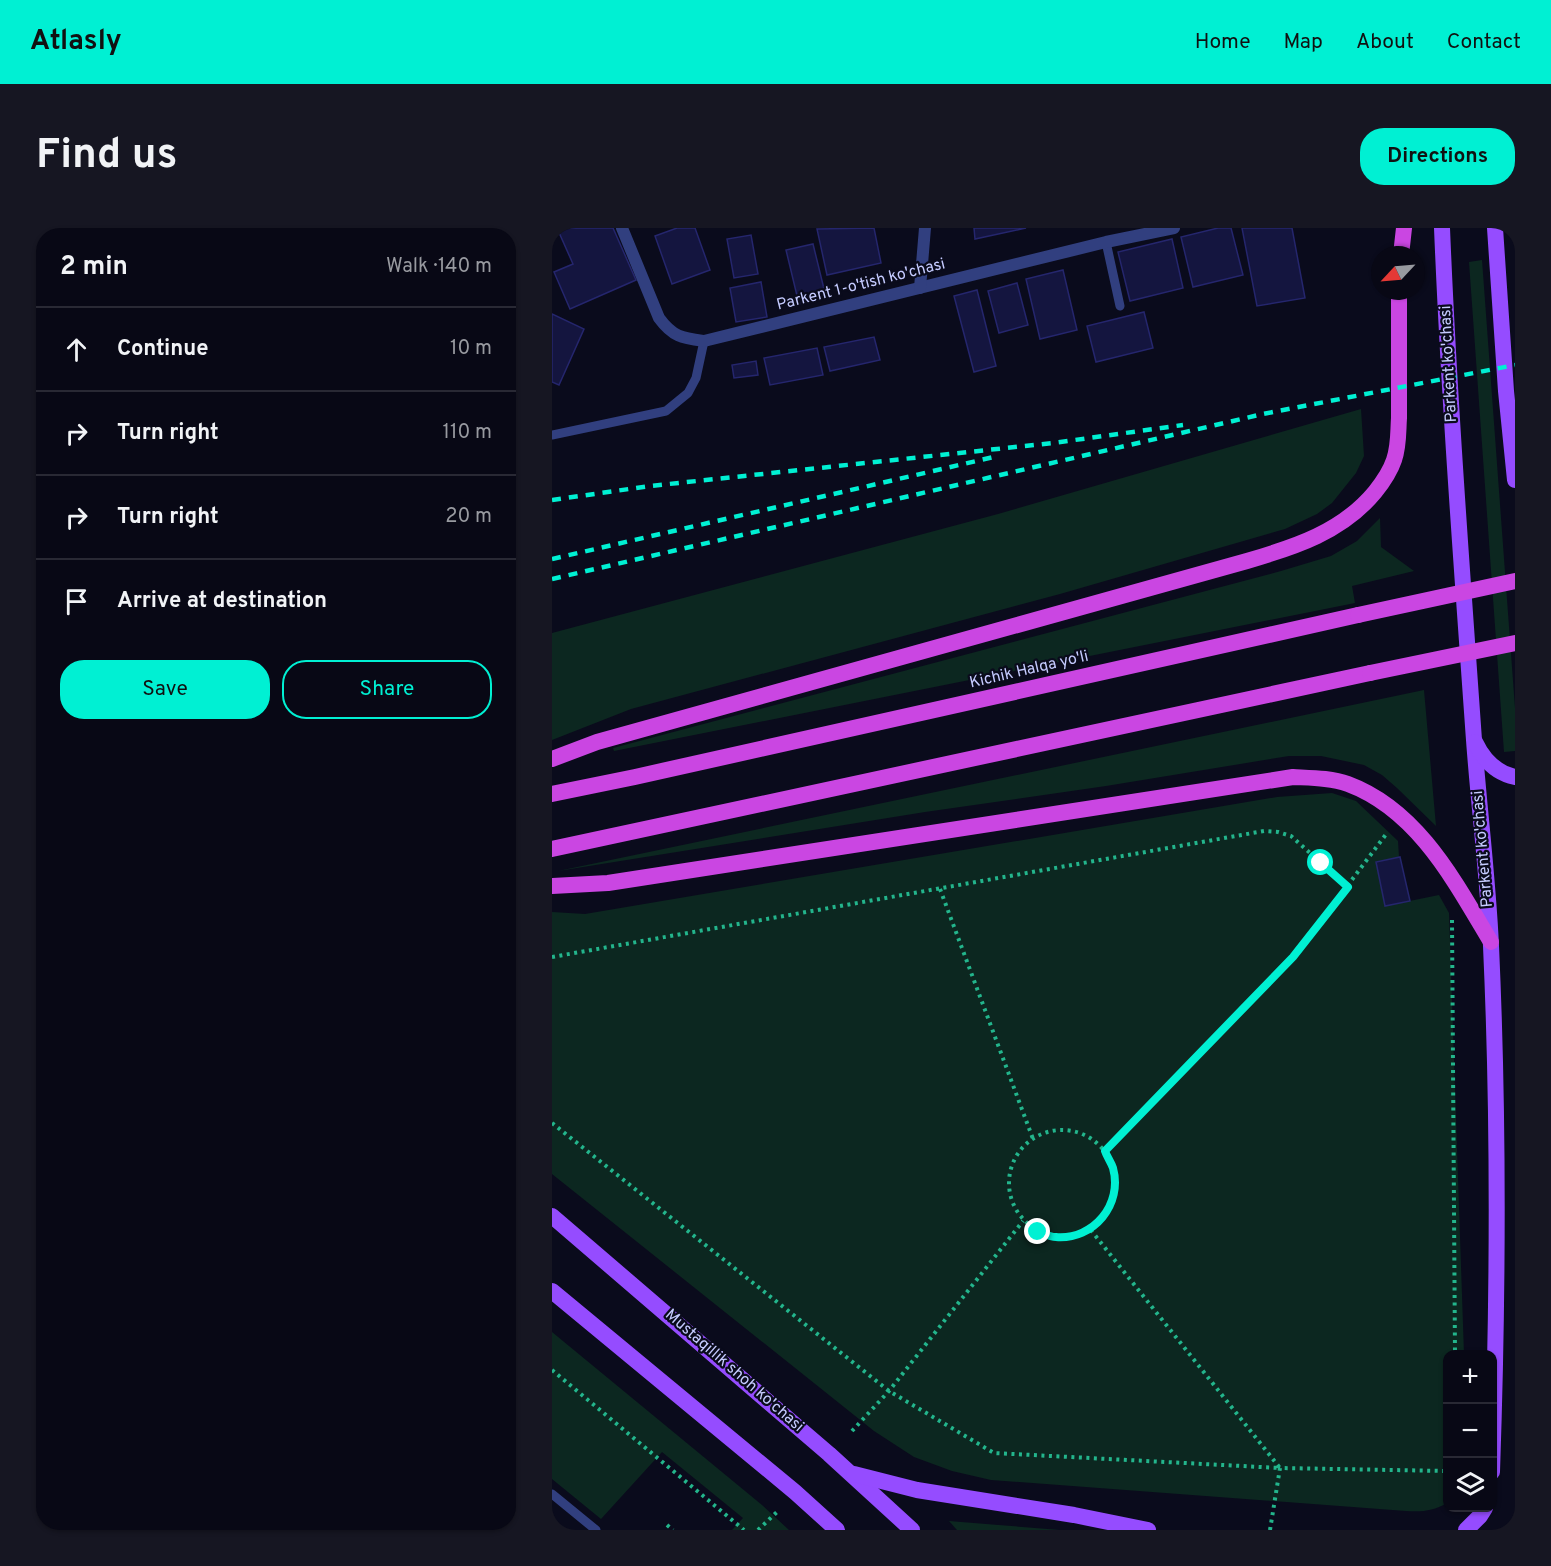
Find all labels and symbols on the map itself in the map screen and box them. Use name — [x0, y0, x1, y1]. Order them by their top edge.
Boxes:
north arrow — [1371, 246, 1425, 300]
street label: Parkent 1-o'tish ko'chasi — [775, 254, 947, 316]
street label: Parkent ko'chasi — [1436, 305, 1462, 423]
street label: Kichik Halqa yo'li — [968, 647, 1090, 693]
street label: Parkent ko'chasi — [1468, 790, 1498, 908]
route start — [1307, 849, 1333, 875]
route end — [1024, 1218, 1050, 1244]
street label: Mustaqillik shoh ko'chasi — [660, 1305, 808, 1437]

